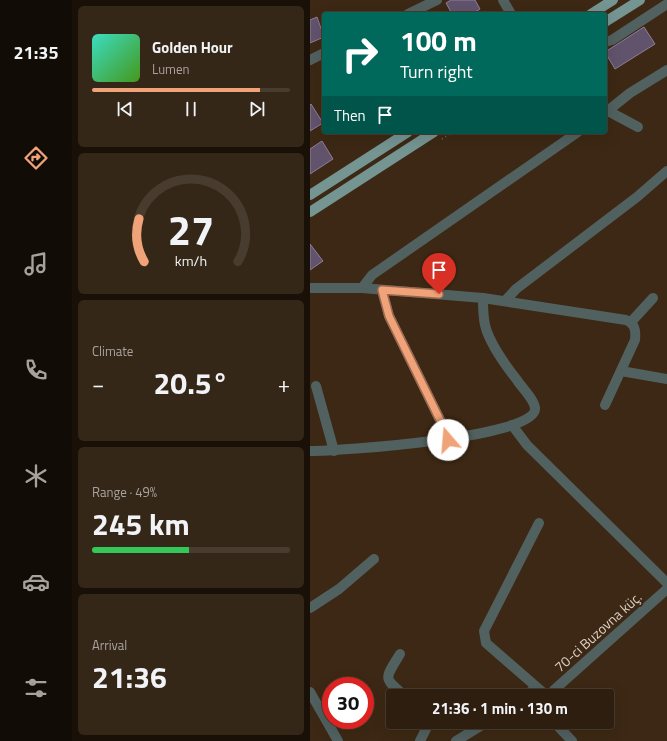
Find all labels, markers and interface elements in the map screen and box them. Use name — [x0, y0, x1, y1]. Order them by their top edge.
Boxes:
text: 100 m — [400, 19, 477, 62]
icon: right — [334, 28, 386, 80]
text: Golden Hour — [152, 36, 233, 59]
text: 21:35 — [14, 39, 58, 66]
text: Turn right — [400, 58, 473, 85]
text: Lumen — [152, 59, 189, 79]
icon: previous — [114, 98, 136, 120]
icon: pause — [180, 98, 202, 120]
icon: next — [246, 98, 268, 120]
text: Then — [334, 104, 366, 127]
icon: arrive — [374, 104, 396, 126]
icon: directions — [22, 144, 50, 172]
text: 27 — [168, 197, 214, 260]
text: km/h — [175, 249, 207, 271]
icon: music — [22, 250, 50, 278]
pin — [422, 253, 456, 294]
icon: arrive — [428, 259, 450, 281]
text: Climate — [92, 341, 133, 361]
icon: phone — [22, 356, 50, 384]
text: 20.5° — [154, 360, 228, 406]
text: − — [92, 367, 104, 401]
text: + — [278, 367, 290, 401]
position arrow — [427, 419, 469, 461]
icon: climate — [22, 462, 50, 490]
text: Range · 49% — [92, 482, 157, 502]
text: 245 km — [92, 501, 190, 547]
icon: car — [22, 568, 50, 596]
street label: 70-ci Buzovna küç. — [549, 587, 646, 677]
text: Arrival — [92, 635, 127, 655]
text: 21:36 — [92, 654, 167, 700]
icon: filters — [22, 674, 50, 702]
speed limit sign: 30 — [322, 677, 374, 729]
text: 21:36 · 1 min · 130 m — [432, 697, 568, 720]

